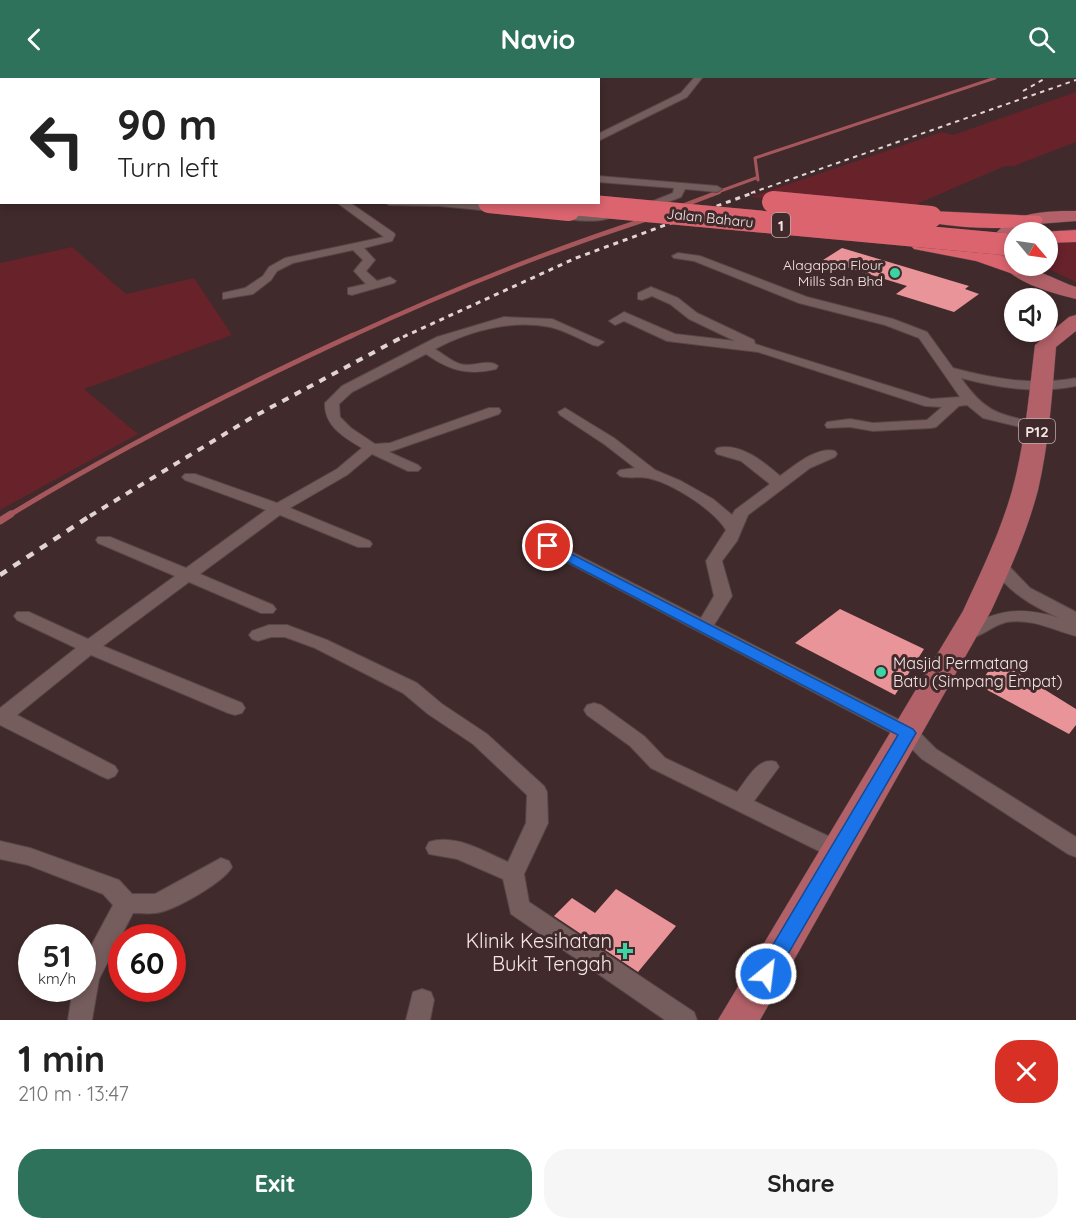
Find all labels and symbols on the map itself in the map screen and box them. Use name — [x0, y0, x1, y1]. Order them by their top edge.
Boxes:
street label: Jalan Baharu — [666, 204, 754, 232]
road number: 1 — [772, 213, 790, 237]
north arrow — [1004, 222, 1058, 276]
place label: Alagappa Flour Mills Sdn Bhd — [783, 256, 884, 290]
marker: Alagappa Flour Mills Sdn Bhd — [888, 266, 902, 280]
road number: P12 — [1019, 419, 1055, 443]
pin — [522, 520, 573, 571]
place label: Masjid Permatang Batu (Simpang Empat) — [893, 653, 1062, 691]
marker: Masjid Permatang Batu (Simpang Empat) — [874, 665, 888, 679]
speed limit sign: 60 — [108, 924, 186, 1002]
place label: Klinik Kesihatan Bukit Tengah — [466, 928, 612, 976]
marker: Klinik Kesihatan Bukit Tengah — [616, 942, 634, 960]
position arrow — [734, 942, 798, 1006]

